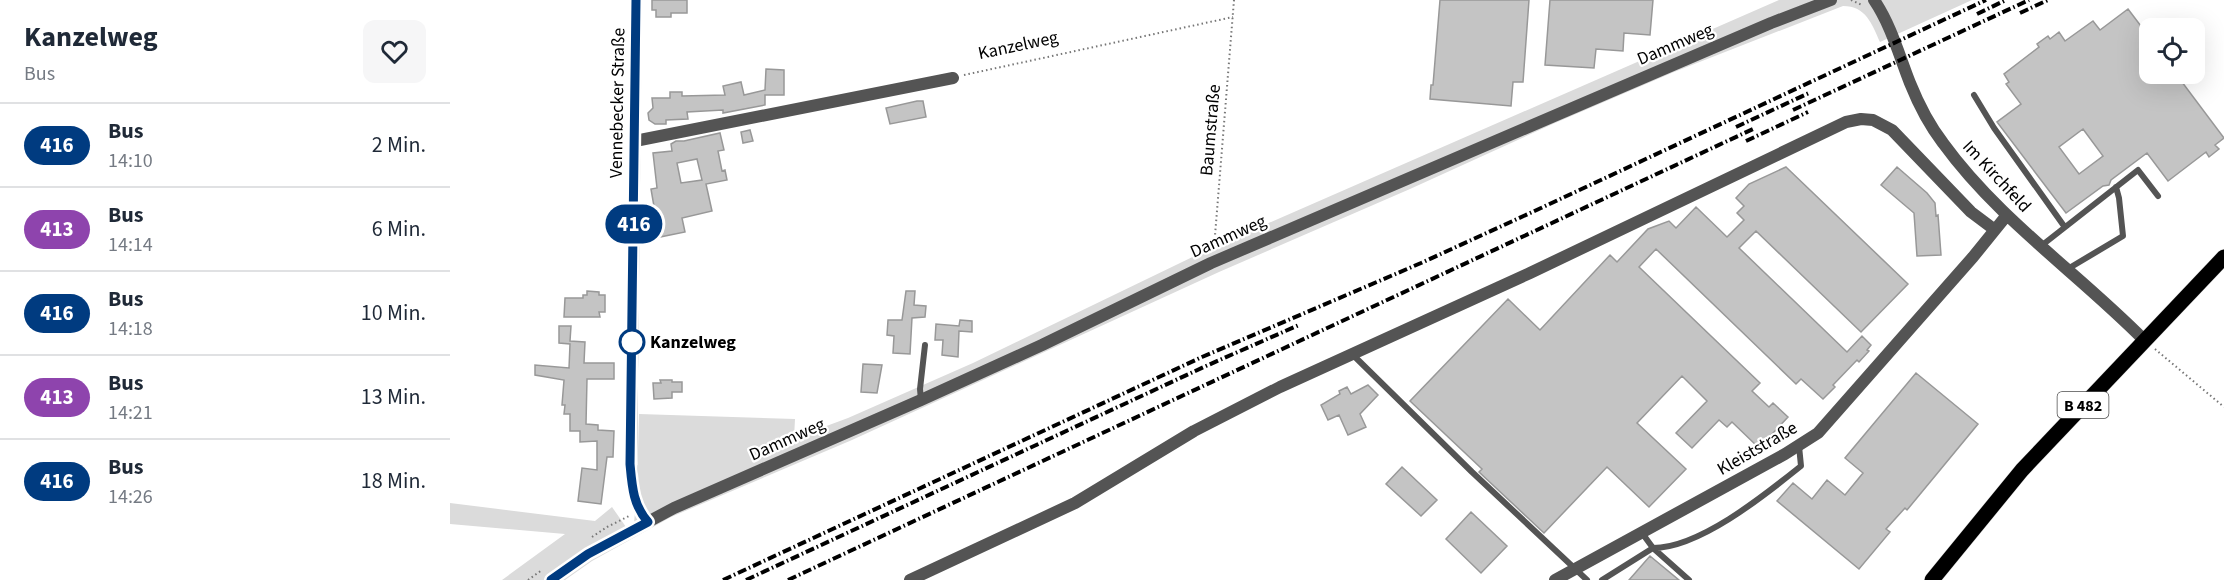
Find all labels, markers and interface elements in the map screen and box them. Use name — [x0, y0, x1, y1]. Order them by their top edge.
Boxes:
text: Kanzelweg — [24, 17, 158, 57]
street label: Dammweg — [1633, 17, 1717, 72]
map controls — [2139, 18, 2205, 84]
button: locate — [2139, 18, 2205, 84]
button: heart — [363, 20, 426, 83]
street label: Kanzelweg — [976, 25, 1060, 66]
street label: Vennebecker Straße — [604, 28, 631, 178]
text: Bus — [24, 60, 55, 88]
street label: Baumstraße — [1194, 83, 1227, 177]
text: Bus — [108, 115, 144, 147]
text: 2 Min. — [372, 129, 426, 161]
text: 416 — [40, 130, 74, 160]
street label: Im Kirchfeld — [1957, 135, 2037, 218]
text: 14:10 — [108, 147, 153, 175]
text: Bus — [108, 199, 144, 231]
line badge: 416 — [600, 204, 669, 244]
text: 416 — [617, 209, 651, 239]
street label: Dammweg — [1186, 209, 1270, 264]
text: 6 Min. — [372, 213, 426, 245]
text: 413 — [40, 214, 74, 244]
text: 14:14 — [108, 231, 153, 259]
text: Bus — [108, 283, 144, 315]
text: 10 Min. — [361, 297, 426, 329]
text: 416 — [40, 298, 74, 328]
text: 14:18 — [108, 315, 153, 343]
marker: Kanzelweg — [619, 329, 645, 355]
place label: Kanzelweg — [650, 330, 736, 355]
text: Bus — [108, 367, 144, 399]
text: 13 Min. — [361, 381, 426, 413]
text: 413 — [40, 382, 74, 412]
road number: B 482 — [2058, 392, 2108, 418]
text: 14:21 — [108, 399, 153, 427]
street label: Dammweg — [745, 412, 829, 467]
street label: Kleiststraße — [1712, 415, 1802, 481]
text: Bus — [108, 451, 144, 483]
text: 18 Min. — [361, 465, 426, 497]
text: 416 — [40, 466, 74, 496]
text: 14:26 — [108, 483, 153, 511]

